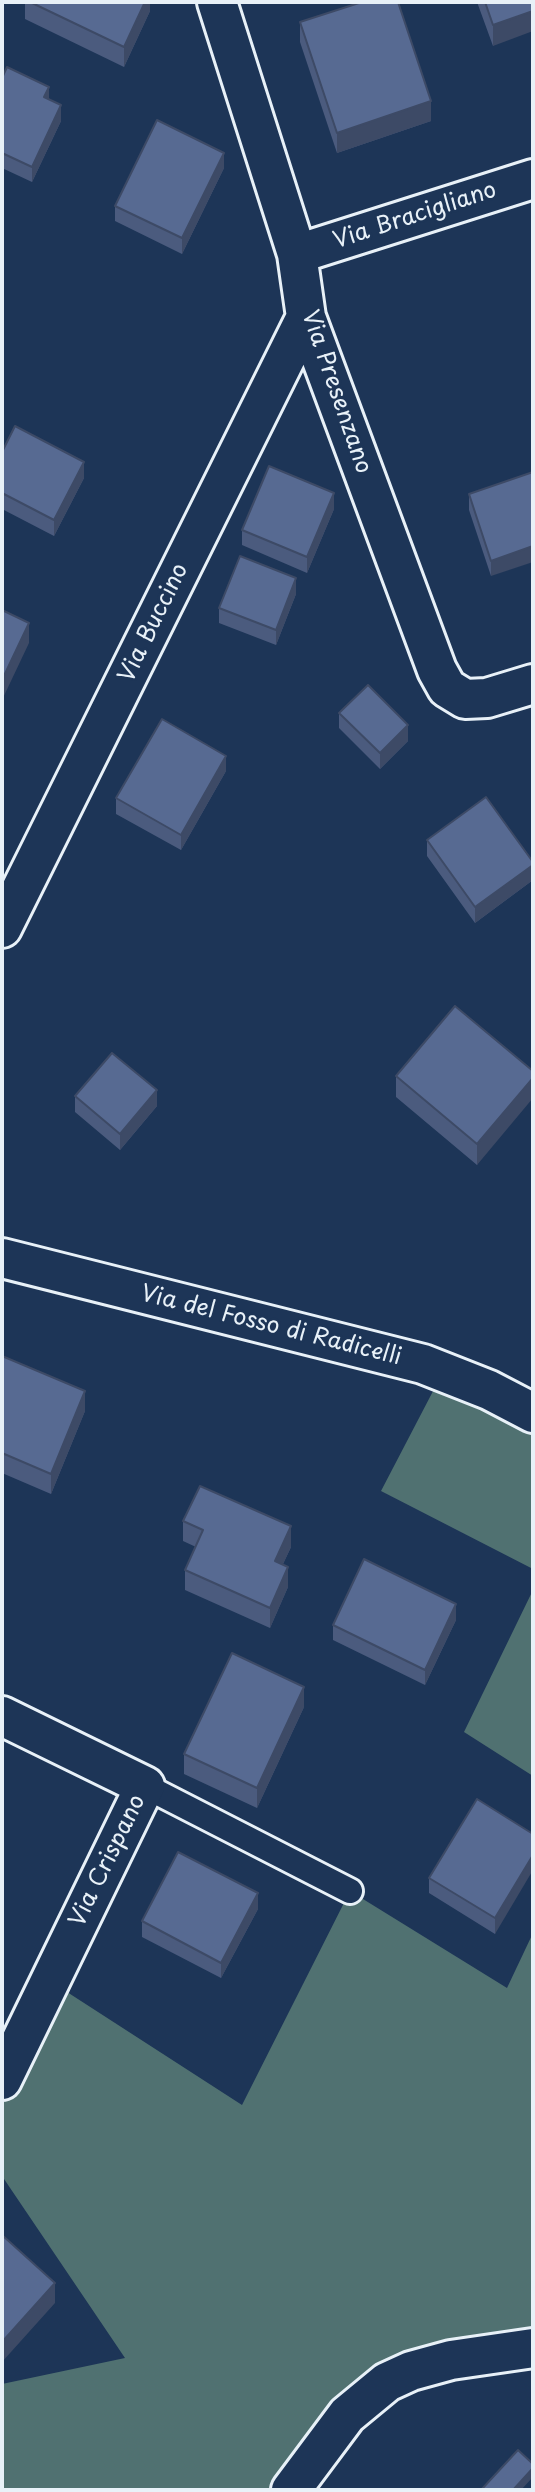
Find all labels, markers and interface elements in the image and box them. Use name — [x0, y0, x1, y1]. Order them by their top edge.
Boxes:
street label: Via Bracigliano — [330, 177, 500, 255]
street label: Via Presenzano — [295, 307, 377, 477]
street label: Via Buccino — [113, 559, 195, 687]
street label: Via del Fosso di Radicelli — [138, 1280, 404, 1372]
street label: Via Crispano — [64, 1791, 152, 1931]

